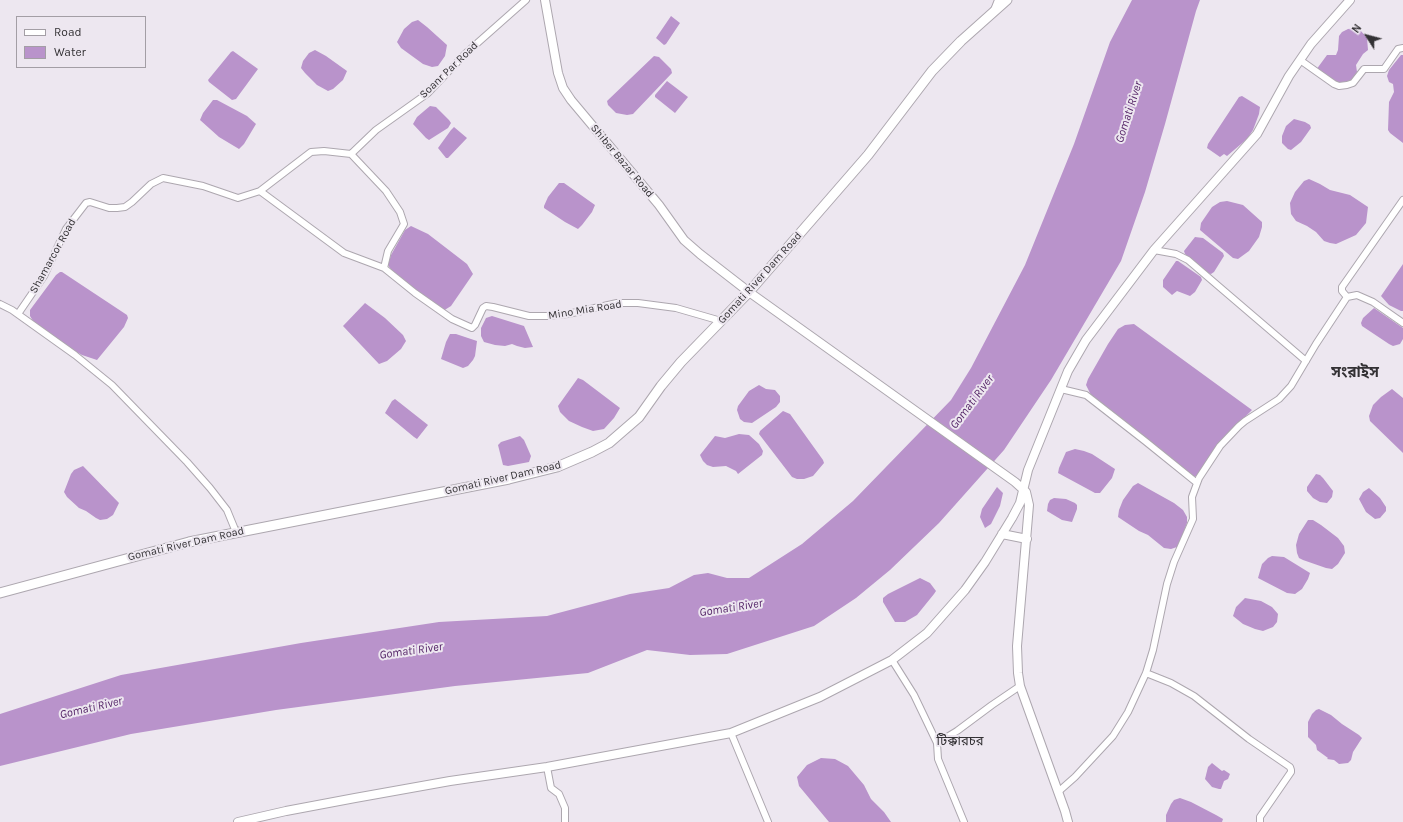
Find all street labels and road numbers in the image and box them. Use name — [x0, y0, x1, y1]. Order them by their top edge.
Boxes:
street label: Soanr Par Road — [417, 39, 481, 101]
street label: Shiber Bazar Road — [588, 122, 656, 200]
street label: Shamarcor Road — [27, 216, 79, 296]
street label: Gomati River Dam Road — [715, 229, 805, 327]
street label: Mino Mia Road — [547, 298, 623, 322]
street label: Gomati River Dam Road — [444, 458, 562, 498]
street label: Gomati River Dam Road — [127, 524, 245, 564]

